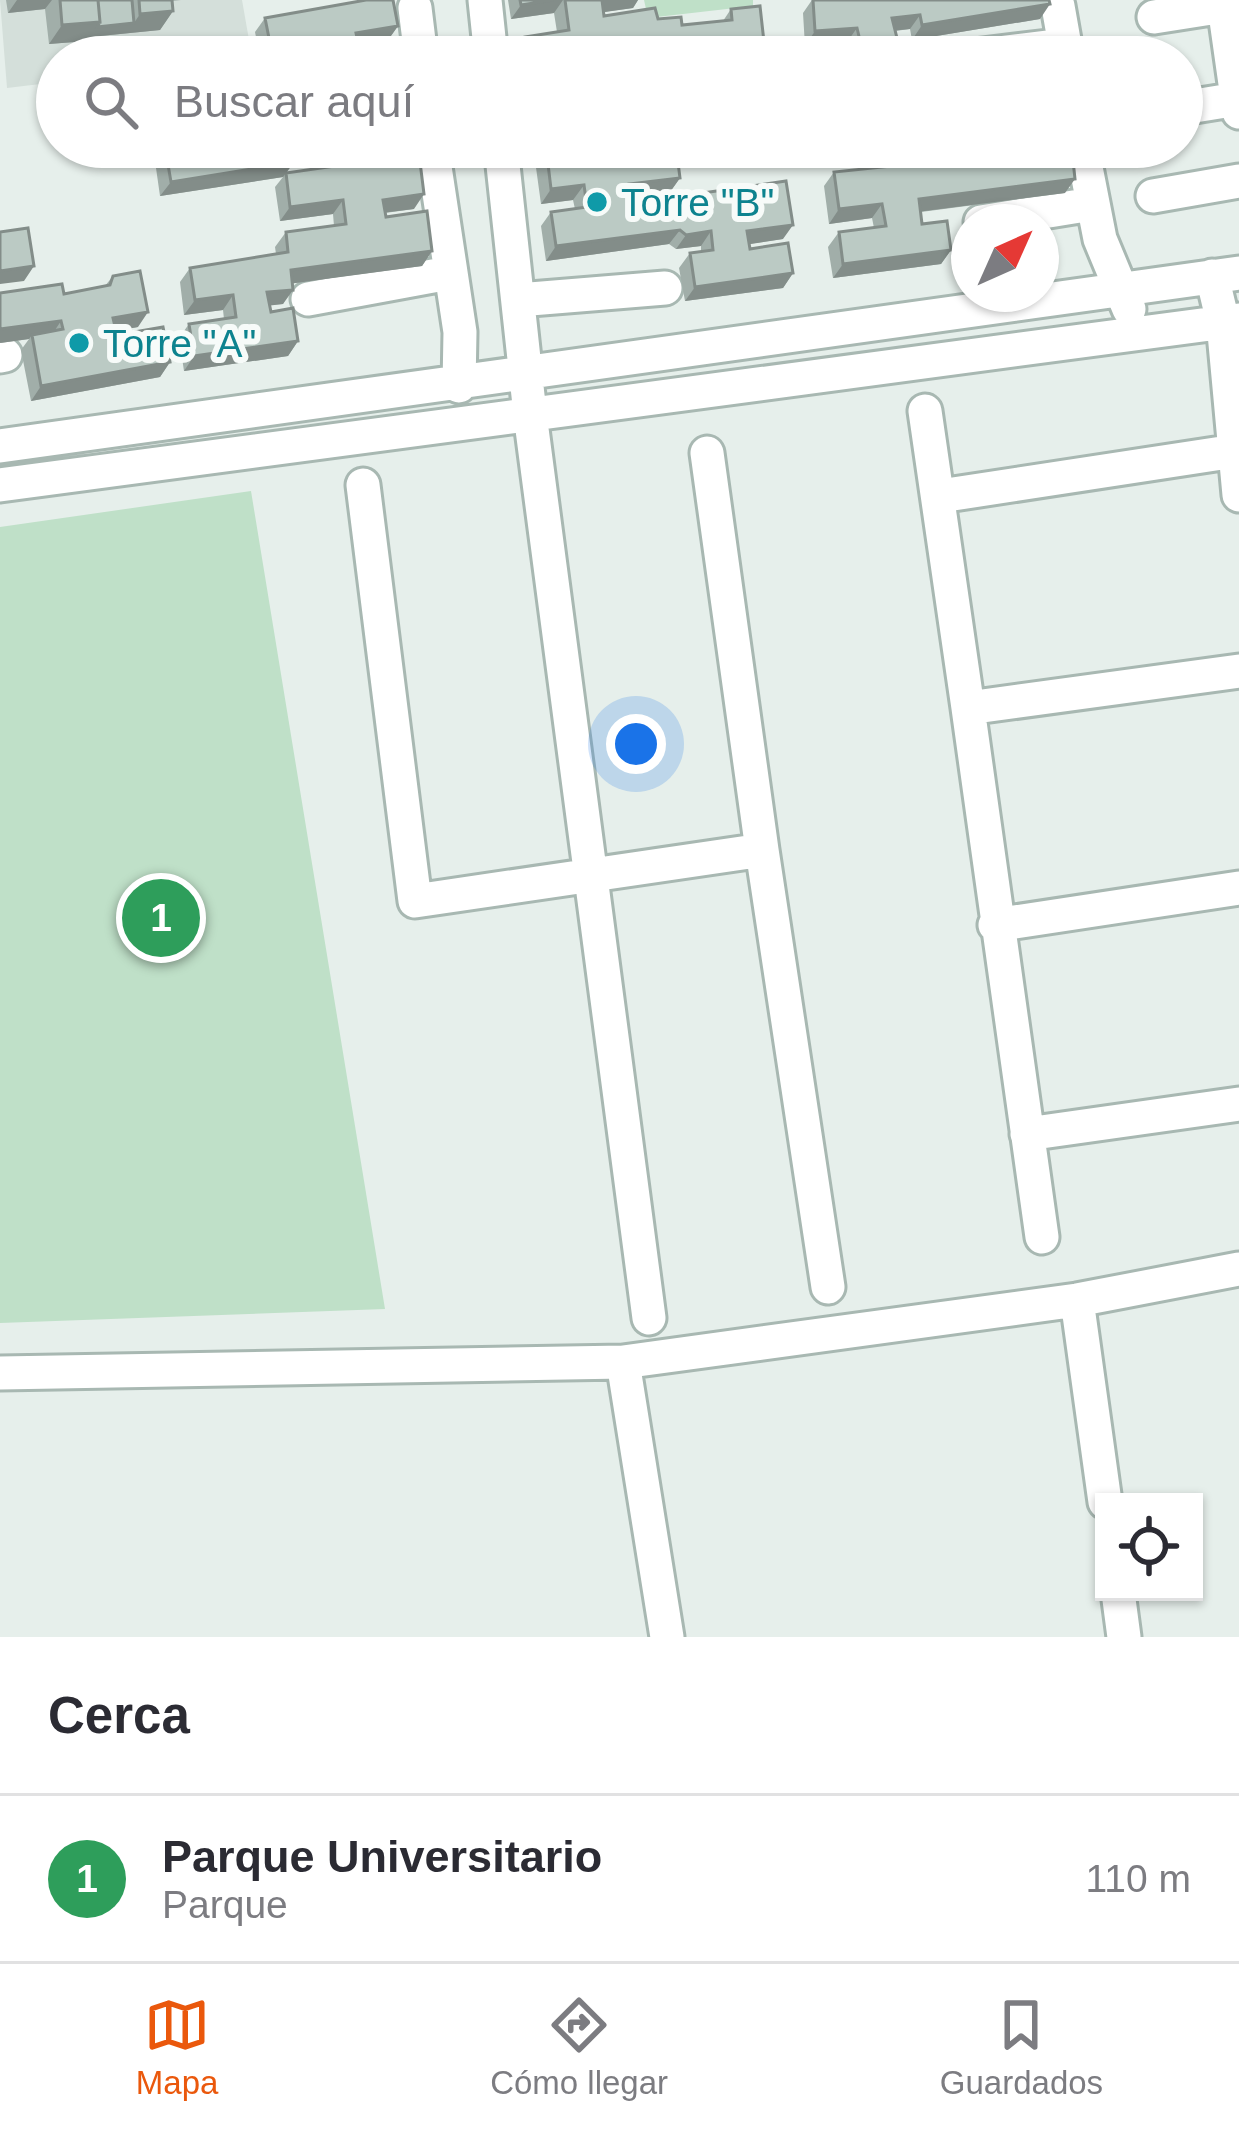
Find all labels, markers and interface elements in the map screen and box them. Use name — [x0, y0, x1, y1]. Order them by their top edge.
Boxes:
search box — [36, 36, 1203, 168]
icon: search — [78, 69, 144, 135]
text: Buscar aquí — [174, 76, 414, 127]
place label: Torre "B" — [621, 181, 774, 224]
marker: Torre "B" — [584, 189, 610, 215]
north arrow — [951, 204, 1059, 312]
place label: Torre "A" — [103, 322, 256, 365]
marker: Torre "A" — [66, 330, 92, 356]
your location — [606, 714, 666, 774]
pin: 1 — [122, 873, 200, 963]
map controls — [1095, 1493, 1203, 1601]
button: locate — [1095, 1493, 1203, 1601]
text: Cerca — [48, 1687, 190, 1744]
text: Parque Universitario — [162, 1831, 602, 1882]
text: 1 — [76, 1857, 98, 1900]
text: 110 m — [1086, 1857, 1191, 1900]
text: Parque — [162, 1883, 288, 1926]
tab: Mapa — [136, 1992, 218, 2102]
tab: Cómo llegar — [490, 1992, 668, 2102]
tab: Guardados — [940, 1992, 1103, 2102]

